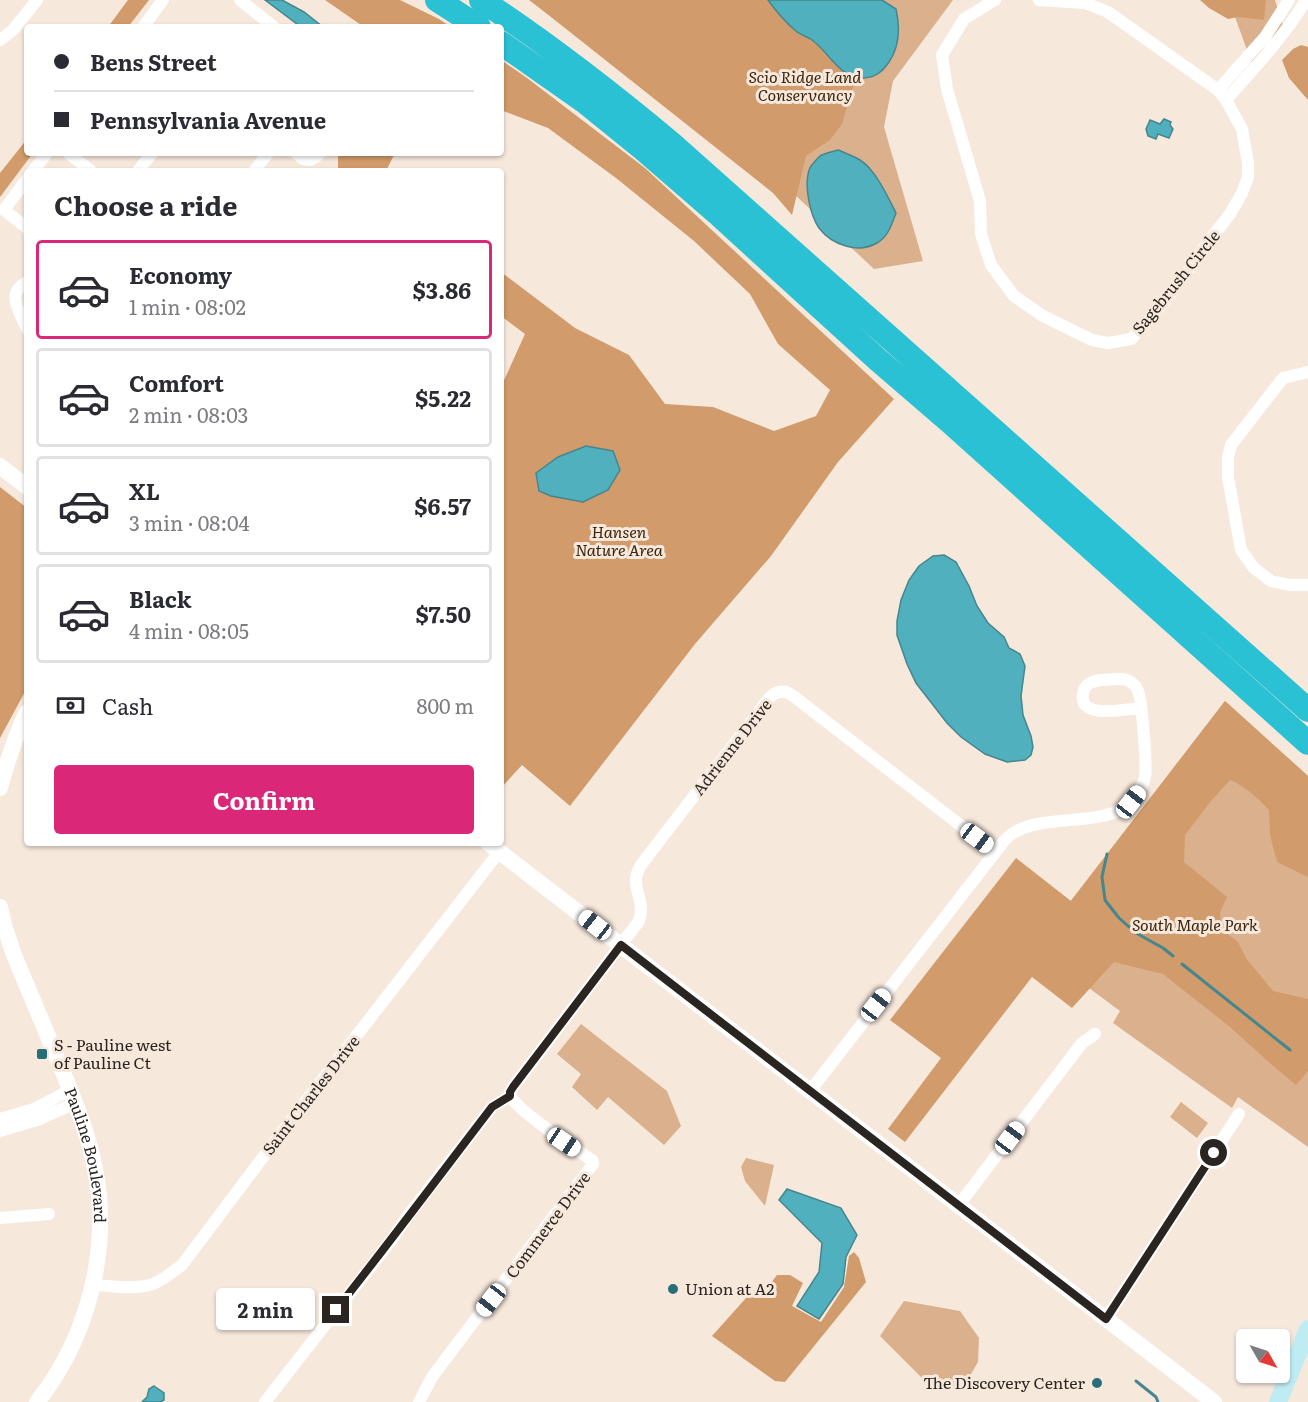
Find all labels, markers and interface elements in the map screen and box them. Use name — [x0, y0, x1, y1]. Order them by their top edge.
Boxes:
text: Bens Street — [90, 45, 217, 78]
park label: Scio Ridge Land Conservancy — [748, 64, 862, 106]
text: Pennsylvania Avenue — [90, 103, 326, 136]
text: Choose a ride — [54, 184, 237, 224]
street label: Sagebrush Circle — [1126, 224, 1225, 339]
text: Economy — [129, 258, 232, 291]
icon: car — [57, 263, 111, 317]
text: $3.86 — [413, 273, 471, 306]
text: 1 min · 08:02 — [129, 291, 246, 321]
text: Comfort — [129, 366, 224, 399]
icon: car — [57, 371, 111, 425]
text: $5.22 — [415, 381, 471, 414]
text: 2 min · 08:03 — [129, 399, 248, 429]
text: XL — [129, 474, 160, 507]
icon: car — [57, 479, 111, 533]
text: $6.57 — [414, 489, 471, 522]
text: 3 min · 08:04 — [129, 507, 250, 537]
park label: Hansen Nature Area — [575, 519, 664, 561]
text: Black — [129, 582, 191, 615]
icon: car — [57, 587, 111, 641]
text: $7.50 — [415, 597, 471, 630]
text: 4 min · 08:05 — [129, 615, 249, 645]
icon: cash — [54, 689, 87, 722]
text: Cash — [102, 689, 153, 722]
text: 800 m — [416, 690, 474, 720]
street label: Adrienne Drive — [686, 693, 777, 800]
button: Confirm — [54, 765, 474, 834]
car — [1113, 782, 1149, 822]
car — [957, 820, 997, 856]
car — [575, 907, 615, 943]
park label: South Maple Park — [1132, 912, 1258, 936]
car — [858, 985, 894, 1025]
street label: Saint Charles Drive — [256, 1029, 365, 1159]
place label: S - Pauline west of Pauline Ct — [54, 1032, 172, 1074]
marker: S - Pauline west of Pauline Ct — [35, 1047, 49, 1061]
street label: Pauline Boulevard — [59, 1084, 113, 1223]
car — [992, 1118, 1028, 1158]
car — [544, 1124, 584, 1160]
route start — [1200, 1139, 1227, 1166]
street label: Commerce Drive — [499, 1166, 595, 1283]
place label: Union at A2 — [685, 1276, 774, 1300]
car — [473, 1280, 509, 1320]
marker: Union at A2 — [666, 1282, 680, 1296]
callout: 2 min — [216, 1289, 315, 1331]
text: 2 min — [238, 1294, 293, 1324]
route end — [322, 1296, 349, 1323]
north arrow — [1236, 1329, 1290, 1383]
map controls — [1236, 1329, 1290, 1383]
place label: The Discovery Center — [923, 1370, 1085, 1394]
marker: The Discovery Center — [1090, 1376, 1104, 1390]

